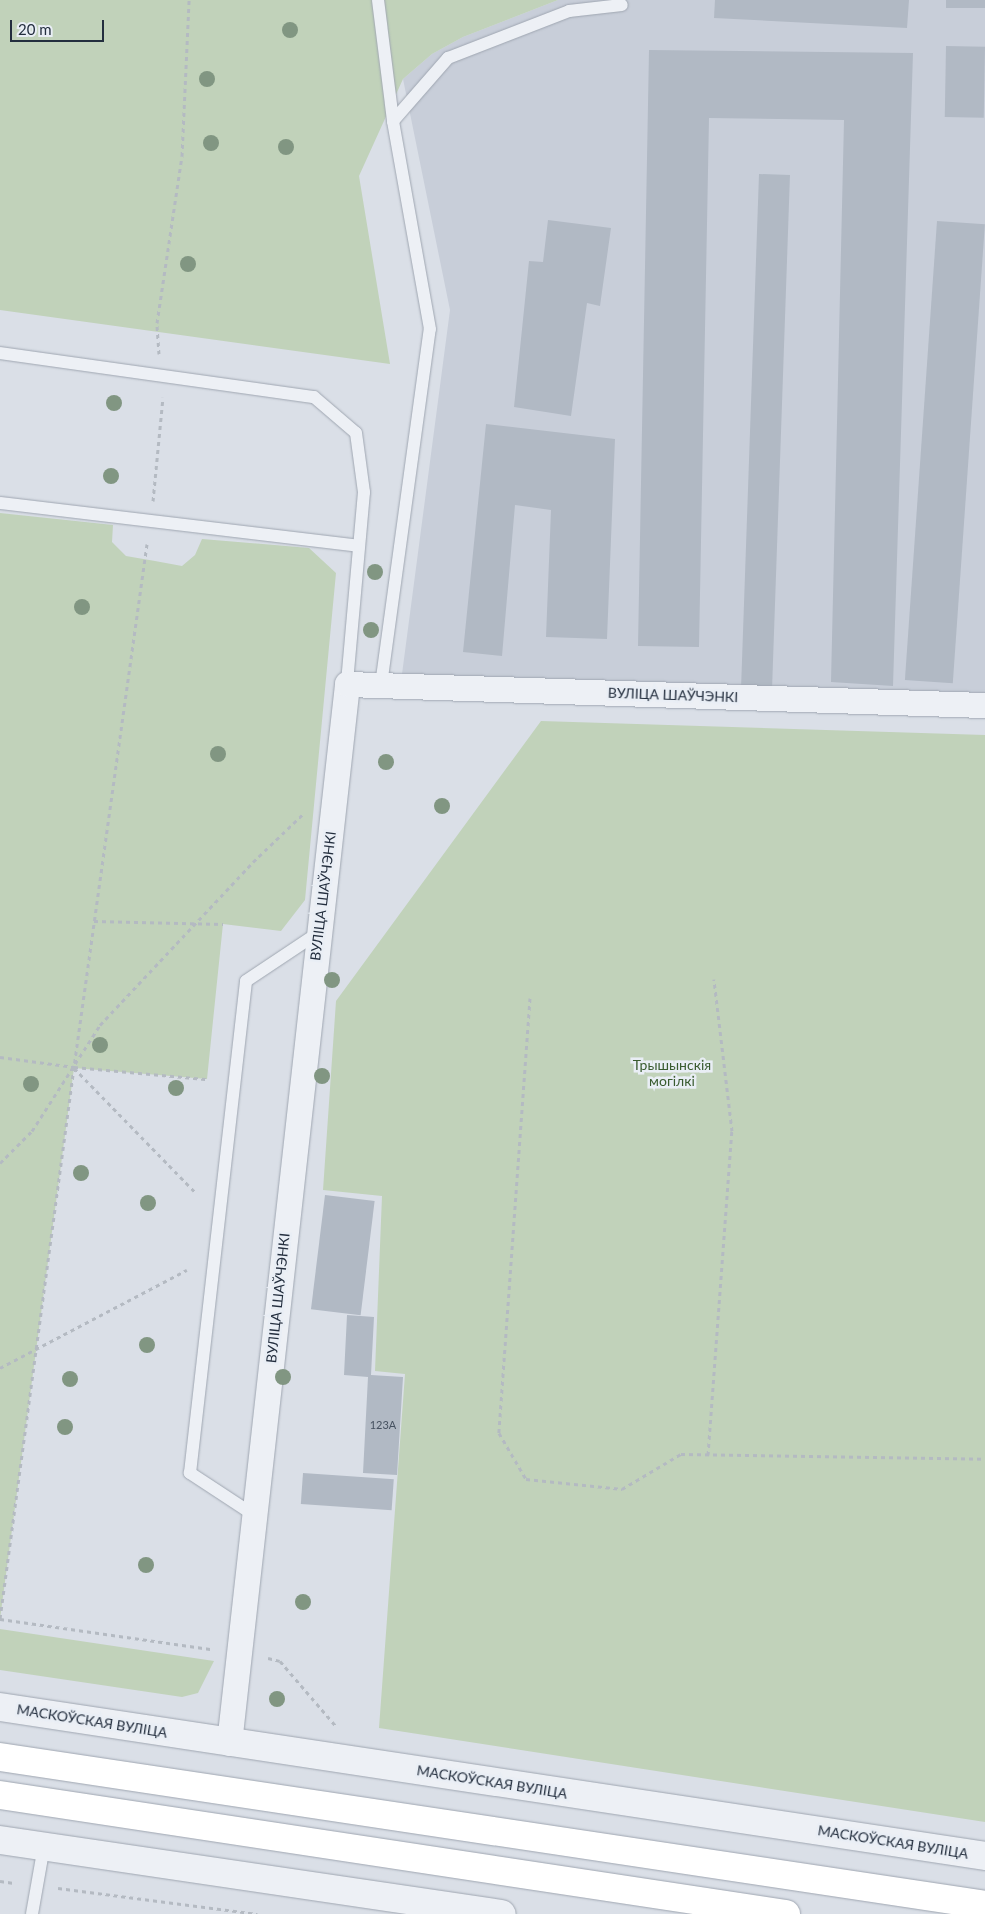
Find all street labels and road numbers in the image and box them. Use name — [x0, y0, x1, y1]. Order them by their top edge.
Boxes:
street label: ВУЛІЦА ШАЎЧЭНКІ — [608, 684, 738, 706]
street label: ВУЛІЦА ШАЎЧЭНКІ — [307, 830, 339, 962]
street label: ВУЛІЦА ШАЎЧЭНКІ — [263, 1232, 293, 1364]
street label: МАСКОЎСКАЯ ВУЛІЦА — [16, 1701, 168, 1741]
street label: МАСКОЎСКАЯ ВУЛІЦА — [416, 1762, 568, 1802]
street label: МАСКОЎСКАЯ ВУЛІЦА — [817, 1822, 969, 1862]

